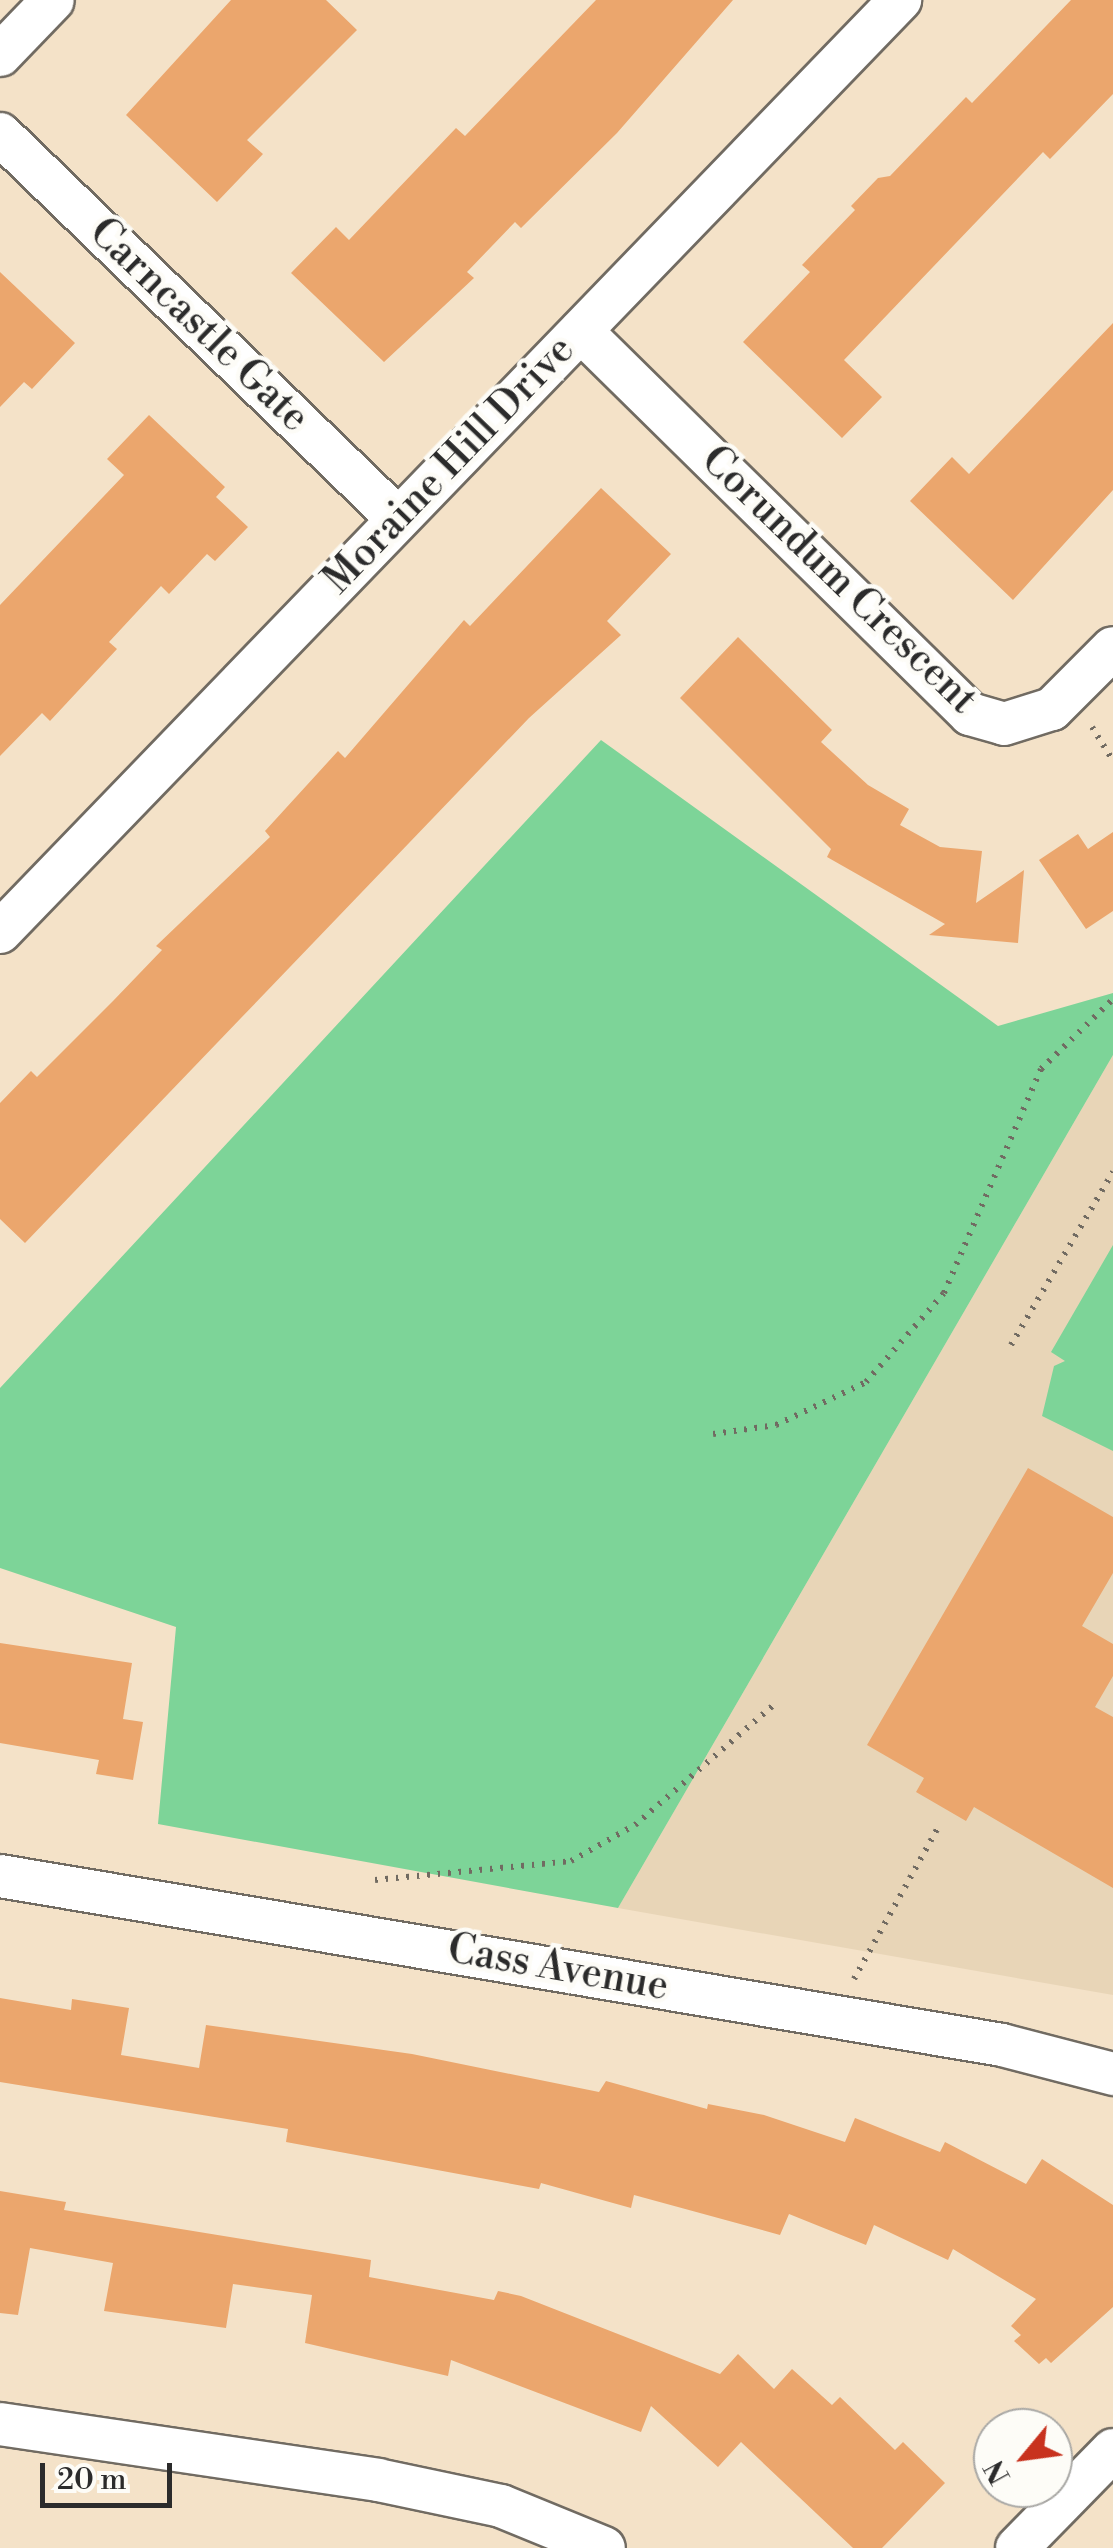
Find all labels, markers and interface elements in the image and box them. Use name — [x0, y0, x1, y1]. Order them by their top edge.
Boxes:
street label: Carncastle Gate — [79, 208, 319, 442]
street label: Moraine Hill Drive — [314, 326, 584, 604]
street label: Corundum Crescent — [691, 436, 987, 724]
street label: Cass Avenue — [444, 1925, 672, 2011]
north arrow — [973, 2408, 1073, 2508]
scale bar — [45, 2443, 178, 2505]
text: N — [977, 2454, 1019, 2490]
text: 20 m — [57, 2461, 126, 2499]

